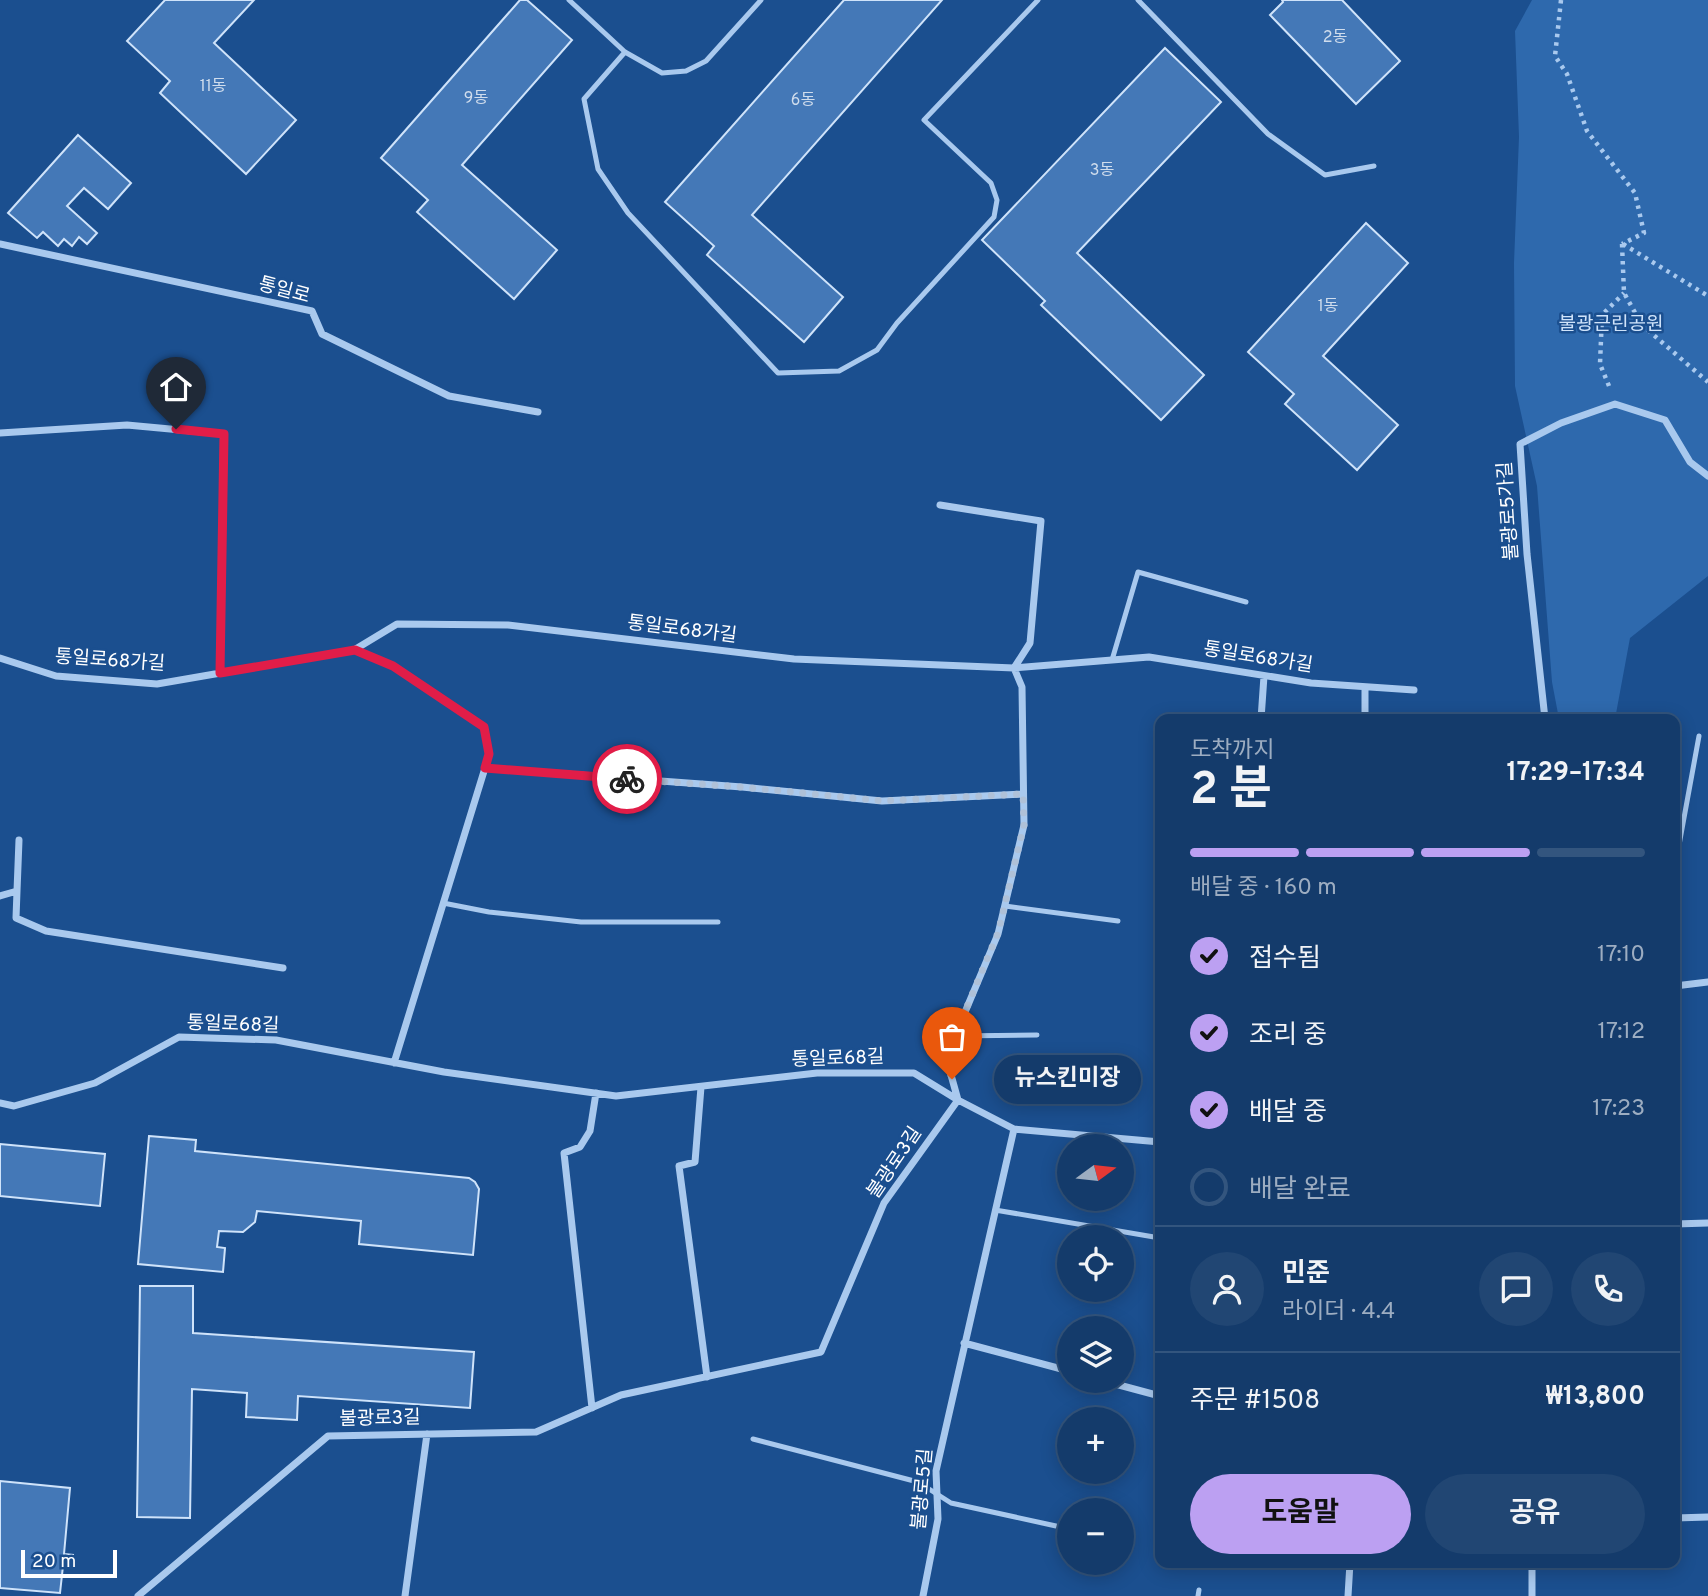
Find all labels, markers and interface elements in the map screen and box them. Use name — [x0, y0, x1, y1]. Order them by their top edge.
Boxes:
house number: 2동 — [1323, 28, 1348, 48]
house number: 11동 — [200, 77, 227, 97]
house number: 9동 — [464, 89, 488, 109]
house number: 6동 — [791, 91, 815, 111]
house number: 3동 — [1090, 161, 1114, 181]
street label: 통일로 — [256, 273, 312, 309]
house number: 1동 — [1318, 297, 1339, 317]
park label: 불광근린공원 — [1559, 313, 1663, 337]
pin — [146, 357, 206, 429]
icon: home — [157, 368, 195, 406]
street label: 불광로5가길 — [1494, 461, 1524, 561]
street label: 통일로68가길 — [626, 611, 738, 649]
street label: 통일로68가길 — [1202, 638, 1314, 678]
street label: 통일로68가길 — [54, 645, 166, 677]
text: 도착까지 — [1190, 737, 1275, 766]
courier — [592, 744, 662, 814]
text: 17:29–17:34 — [1506, 757, 1645, 790]
icon: bike — [608, 760, 646, 798]
text: 2 분 — [1190, 762, 1272, 821]
text: 배달 중 · 160 m — [1190, 874, 1337, 903]
icon: check — [1190, 937, 1228, 975]
text: 17:10 — [1597, 941, 1645, 970]
text: 접수됨 — [1249, 943, 1321, 976]
pin — [922, 1007, 982, 1079]
street label: 통일로68길 — [186, 1011, 280, 1039]
icon: check — [1190, 1014, 1228, 1052]
icon: bag — [933, 1018, 971, 1056]
text: 17:12 — [1598, 1018, 1645, 1047]
text: 조리 중 — [1249, 1020, 1327, 1053]
street label: 통일로68길 — [791, 1045, 885, 1073]
callout: 뉴스킨미장 — [994, 1054, 1141, 1104]
text: 뉴스킨미장 — [1015, 1065, 1120, 1094]
icon: check — [1190, 1091, 1228, 1129]
text: 17:23 — [1592, 1095, 1645, 1124]
text: 배달 중 — [1249, 1097, 1327, 1130]
street label: 불광로3길 — [862, 1123, 928, 1203]
north arrow — [1057, 1134, 1134, 1211]
map controls — [1057, 1134, 1134, 1575]
text: 배달 완료 — [1249, 1174, 1351, 1207]
button: locate — [1057, 1225, 1134, 1302]
button: person — [1190, 1252, 1264, 1326]
button: chat — [1479, 1252, 1553, 1326]
button: phone — [1571, 1252, 1645, 1326]
text: 민준 — [1282, 1258, 1330, 1291]
text: 라이더 · 4.4 — [1282, 1298, 1395, 1327]
button: layers — [1057, 1316, 1134, 1393]
text: ₩13,800 — [1546, 1381, 1645, 1414]
text: 주문 #1508 — [1190, 1385, 1320, 1418]
street label: 불광로3길 — [339, 1406, 421, 1432]
button: + — [1057, 1407, 1134, 1484]
street label: 불광로5길 — [907, 1447, 939, 1531]
button: 도움말 — [1190, 1474, 1411, 1554]
button: 공유 — [1425, 1474, 1645, 1554]
button: − — [1057, 1498, 1134, 1575]
scale bar — [21, 1547, 117, 1579]
text: 20 m — [32, 1550, 76, 1574]

